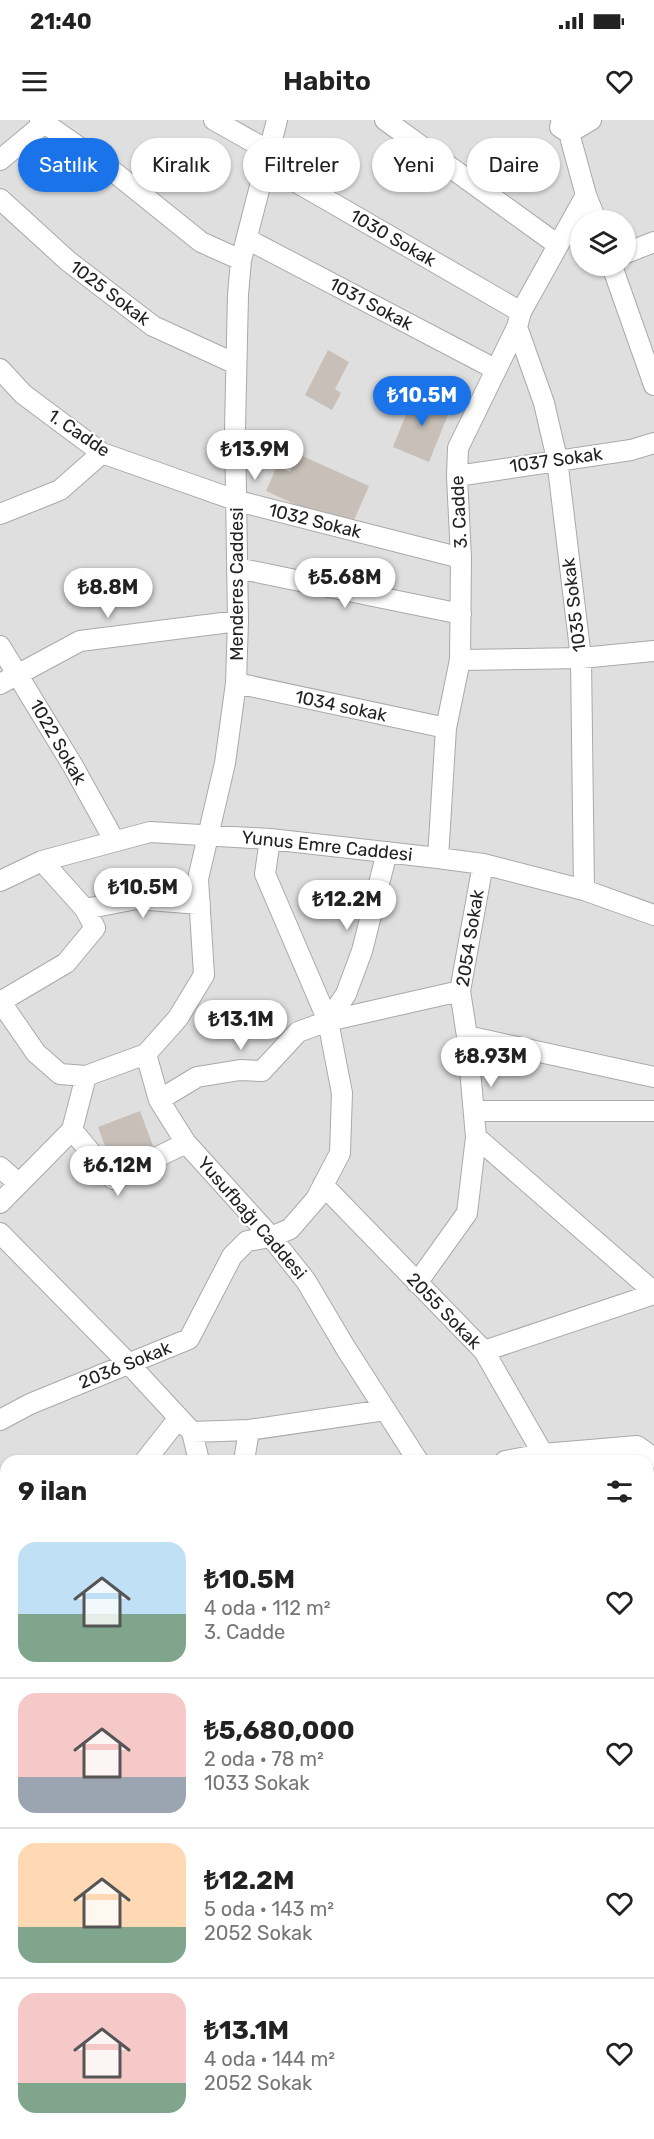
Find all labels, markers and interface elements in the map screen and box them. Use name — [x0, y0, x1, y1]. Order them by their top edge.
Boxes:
text: 21:40 — [30, 8, 92, 35]
icon: menu — [18, 65, 51, 98]
text: Habito — [283, 65, 371, 97]
icon: heart — [603, 65, 636, 98]
chip: Satılık — [18, 138, 119, 192]
chip: Kiralık — [131, 138, 231, 192]
chip: Filtreler — [243, 138, 360, 192]
chip: Yeni — [372, 138, 455, 192]
chip: Daire — [467, 138, 560, 192]
street label: 1030 Sokak — [346, 205, 441, 272]
map controls — [570, 210, 636, 276]
button: layers — [570, 210, 636, 276]
street label: 1025 Sokak — [66, 256, 155, 331]
street label: 1031 Sokak — [325, 273, 417, 336]
pin: ₺10.5M — [373, 376, 471, 427]
text: ₺10.5M — [387, 383, 457, 407]
street label: 1. Cadde — [44, 404, 114, 462]
pin: ₺13.9M — [206, 430, 304, 481]
text: ₺13.9M — [221, 437, 289, 461]
street label: 1037 Sokak — [508, 443, 605, 477]
street label: 3. Cadde — [446, 475, 472, 549]
street label: 1032 Sokak — [266, 499, 364, 543]
street label: Menderes Caddesi — [226, 507, 248, 661]
street label: 1035 Sokak — [557, 556, 591, 653]
pin: ₺5.68M — [296, 558, 394, 609]
text: ₺5.68M — [309, 565, 381, 589]
pin: ₺8.8M — [66, 568, 150, 619]
text: ₺8.8M — [78, 575, 138, 599]
street label: 1034 sokak — [293, 686, 390, 727]
street label: 1022 Sokak — [25, 696, 92, 789]
street label: Yunus Emre Caddesi — [240, 826, 414, 866]
pin: ₺10.5M — [94, 868, 192, 919]
text: ₺10.5M — [108, 875, 178, 899]
pin: ₺12.2M — [298, 880, 396, 931]
text: ₺12.2M — [312, 887, 382, 911]
street label: 2054 Sokak — [451, 887, 489, 988]
pin: ₺13.1M — [192, 1000, 290, 1051]
text: ₺13.1M — [208, 1007, 274, 1031]
pin: ₺8.93M — [442, 1037, 540, 1088]
text: ₺8.93M — [455, 1044, 527, 1068]
pin: ₺6.12M — [69, 1146, 167, 1197]
street label: Yusufbağı Caddesi — [193, 1152, 311, 1284]
text: ₺6.12M — [84, 1153, 152, 1177]
street label: 2055 Sokak — [402, 1268, 486, 1354]
street label: 2036 Sokak — [75, 1336, 175, 1394]
icon: filters — [603, 1475, 636, 1508]
text: 9 ilan — [18, 1476, 87, 1507]
text: ₺10.5M — [204, 1564, 295, 1595]
icon: home — [66, 1566, 138, 1638]
icon: heart — [603, 1586, 636, 1619]
text: 4 oda · 112 m² — [204, 1596, 331, 1620]
text: 3. Cadde — [204, 1620, 285, 1644]
text: ₺5,680,000 — [204, 1715, 355, 1746]
icon: home — [66, 1717, 138, 1789]
icon: heart — [603, 1737, 636, 1770]
text: 2 oda · 78 m² — [204, 1747, 324, 1771]
text: 1033 Sokak — [204, 1771, 310, 1795]
text: ₺12.2M — [204, 1865, 295, 1896]
icon: home — [66, 1867, 138, 1939]
icon: heart — [603, 1887, 636, 1920]
text: 5 oda · 143 m² — [204, 1897, 334, 1921]
text: 2052 Sokak — [204, 1921, 312, 1945]
text: ₺13.1M — [204, 2015, 289, 2046]
icon: home — [66, 2017, 138, 2089]
icon: heart — [603, 2037, 636, 2070]
text: 4 oda · 144 m² — [204, 2047, 335, 2071]
text: 2052 Sokak — [204, 2071, 312, 2095]

